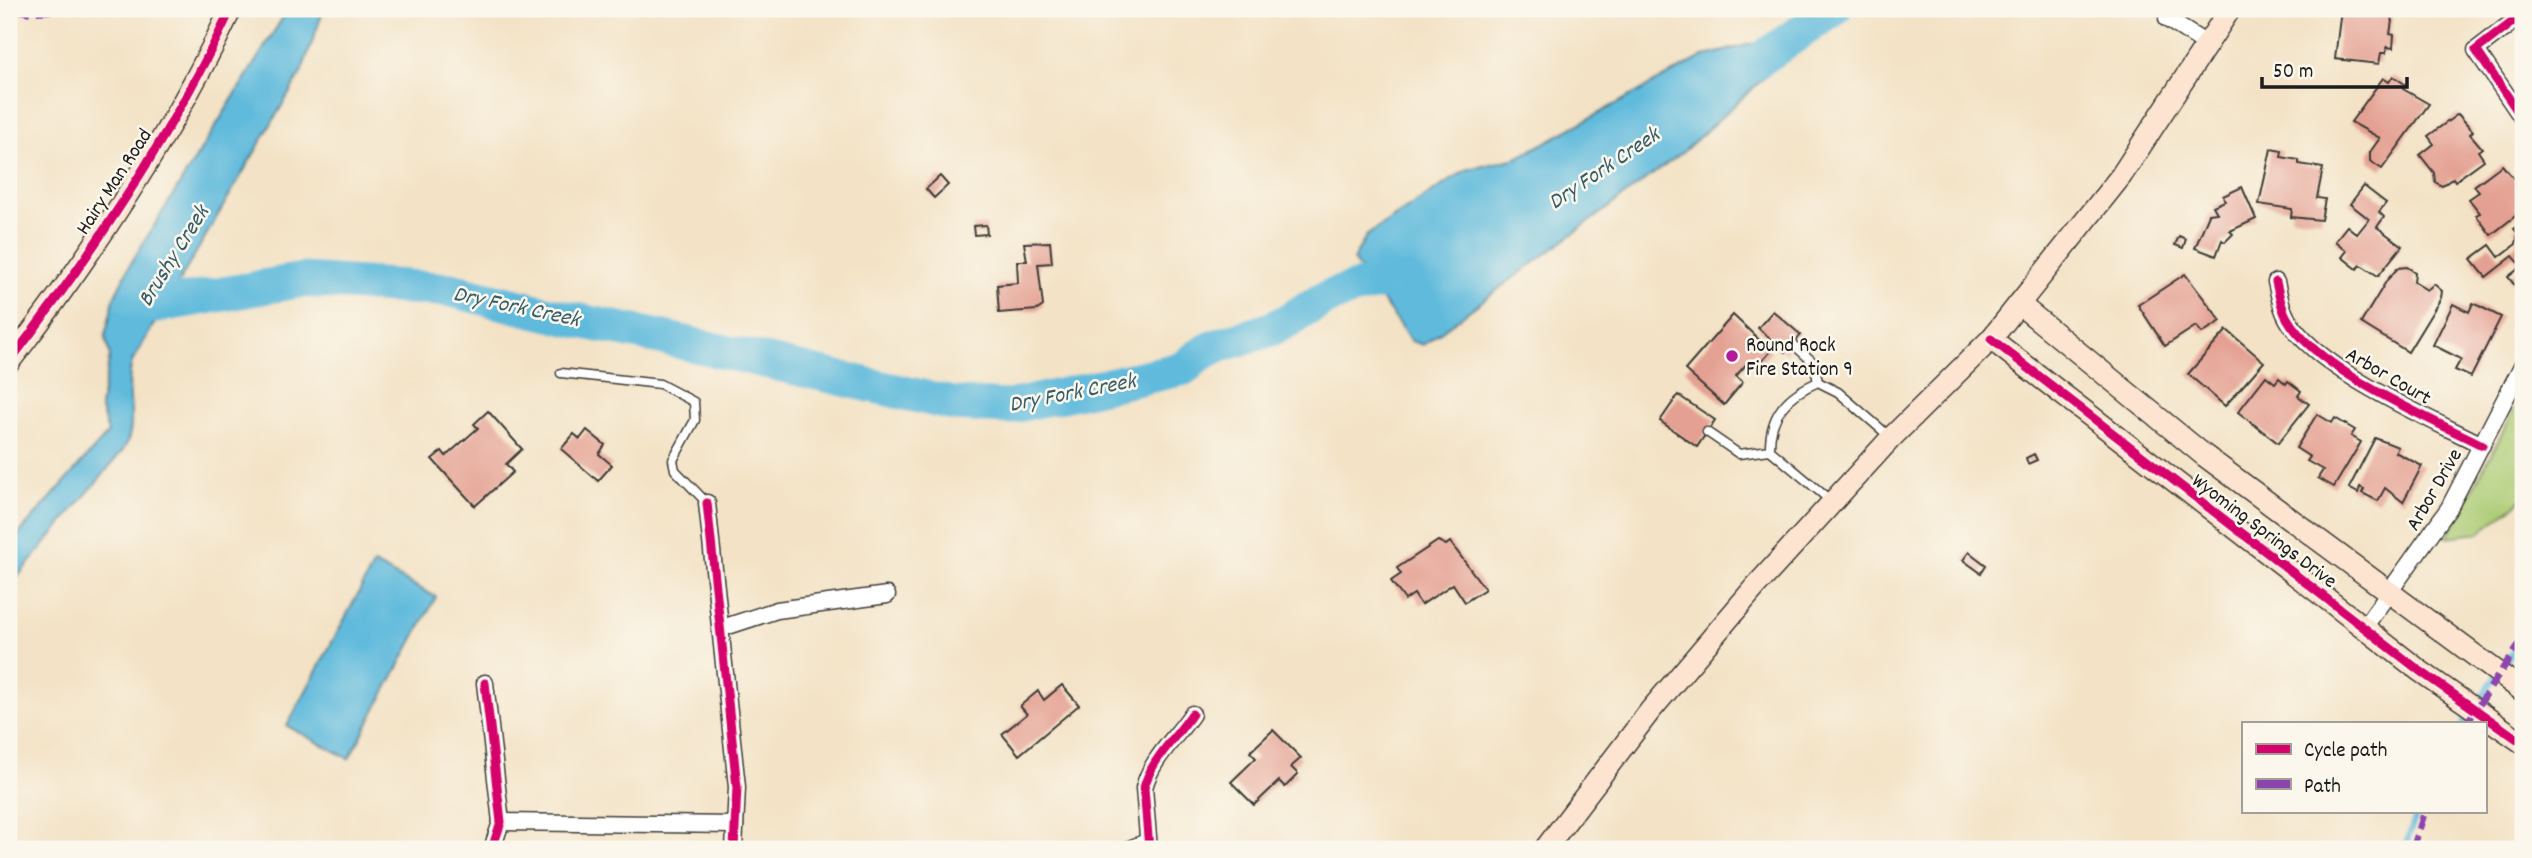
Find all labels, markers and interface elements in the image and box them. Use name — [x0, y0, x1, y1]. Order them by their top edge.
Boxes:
scale bar — [2262, 46, 2408, 90]
text: 50 m — [2273, 58, 2313, 88]
water label: Dry Fork Creek — [1543, 119, 1669, 219]
street label: Hairy Man Road — [70, 124, 161, 242]
water label: Brushy Creek — [131, 198, 220, 314]
water label: Dry Fork Creek — [450, 279, 585, 338]
place label: Round Rock Fire Station 9 — [1746, 332, 1853, 386]
street label: Arbor Court — [2339, 341, 2436, 414]
marker: Round Rock Fire Station 9 — [1724, 348, 1740, 364]
water label: Dry Fork Creek — [1007, 366, 1141, 423]
street label: Arbor Drive — [2400, 444, 2471, 537]
street label: Wyoming Springs Drive — [2184, 468, 2342, 597]
legend — [2242, 722, 2486, 812]
text: Cycle path — [2304, 737, 2387, 767]
text: Path — [2304, 773, 2341, 803]

